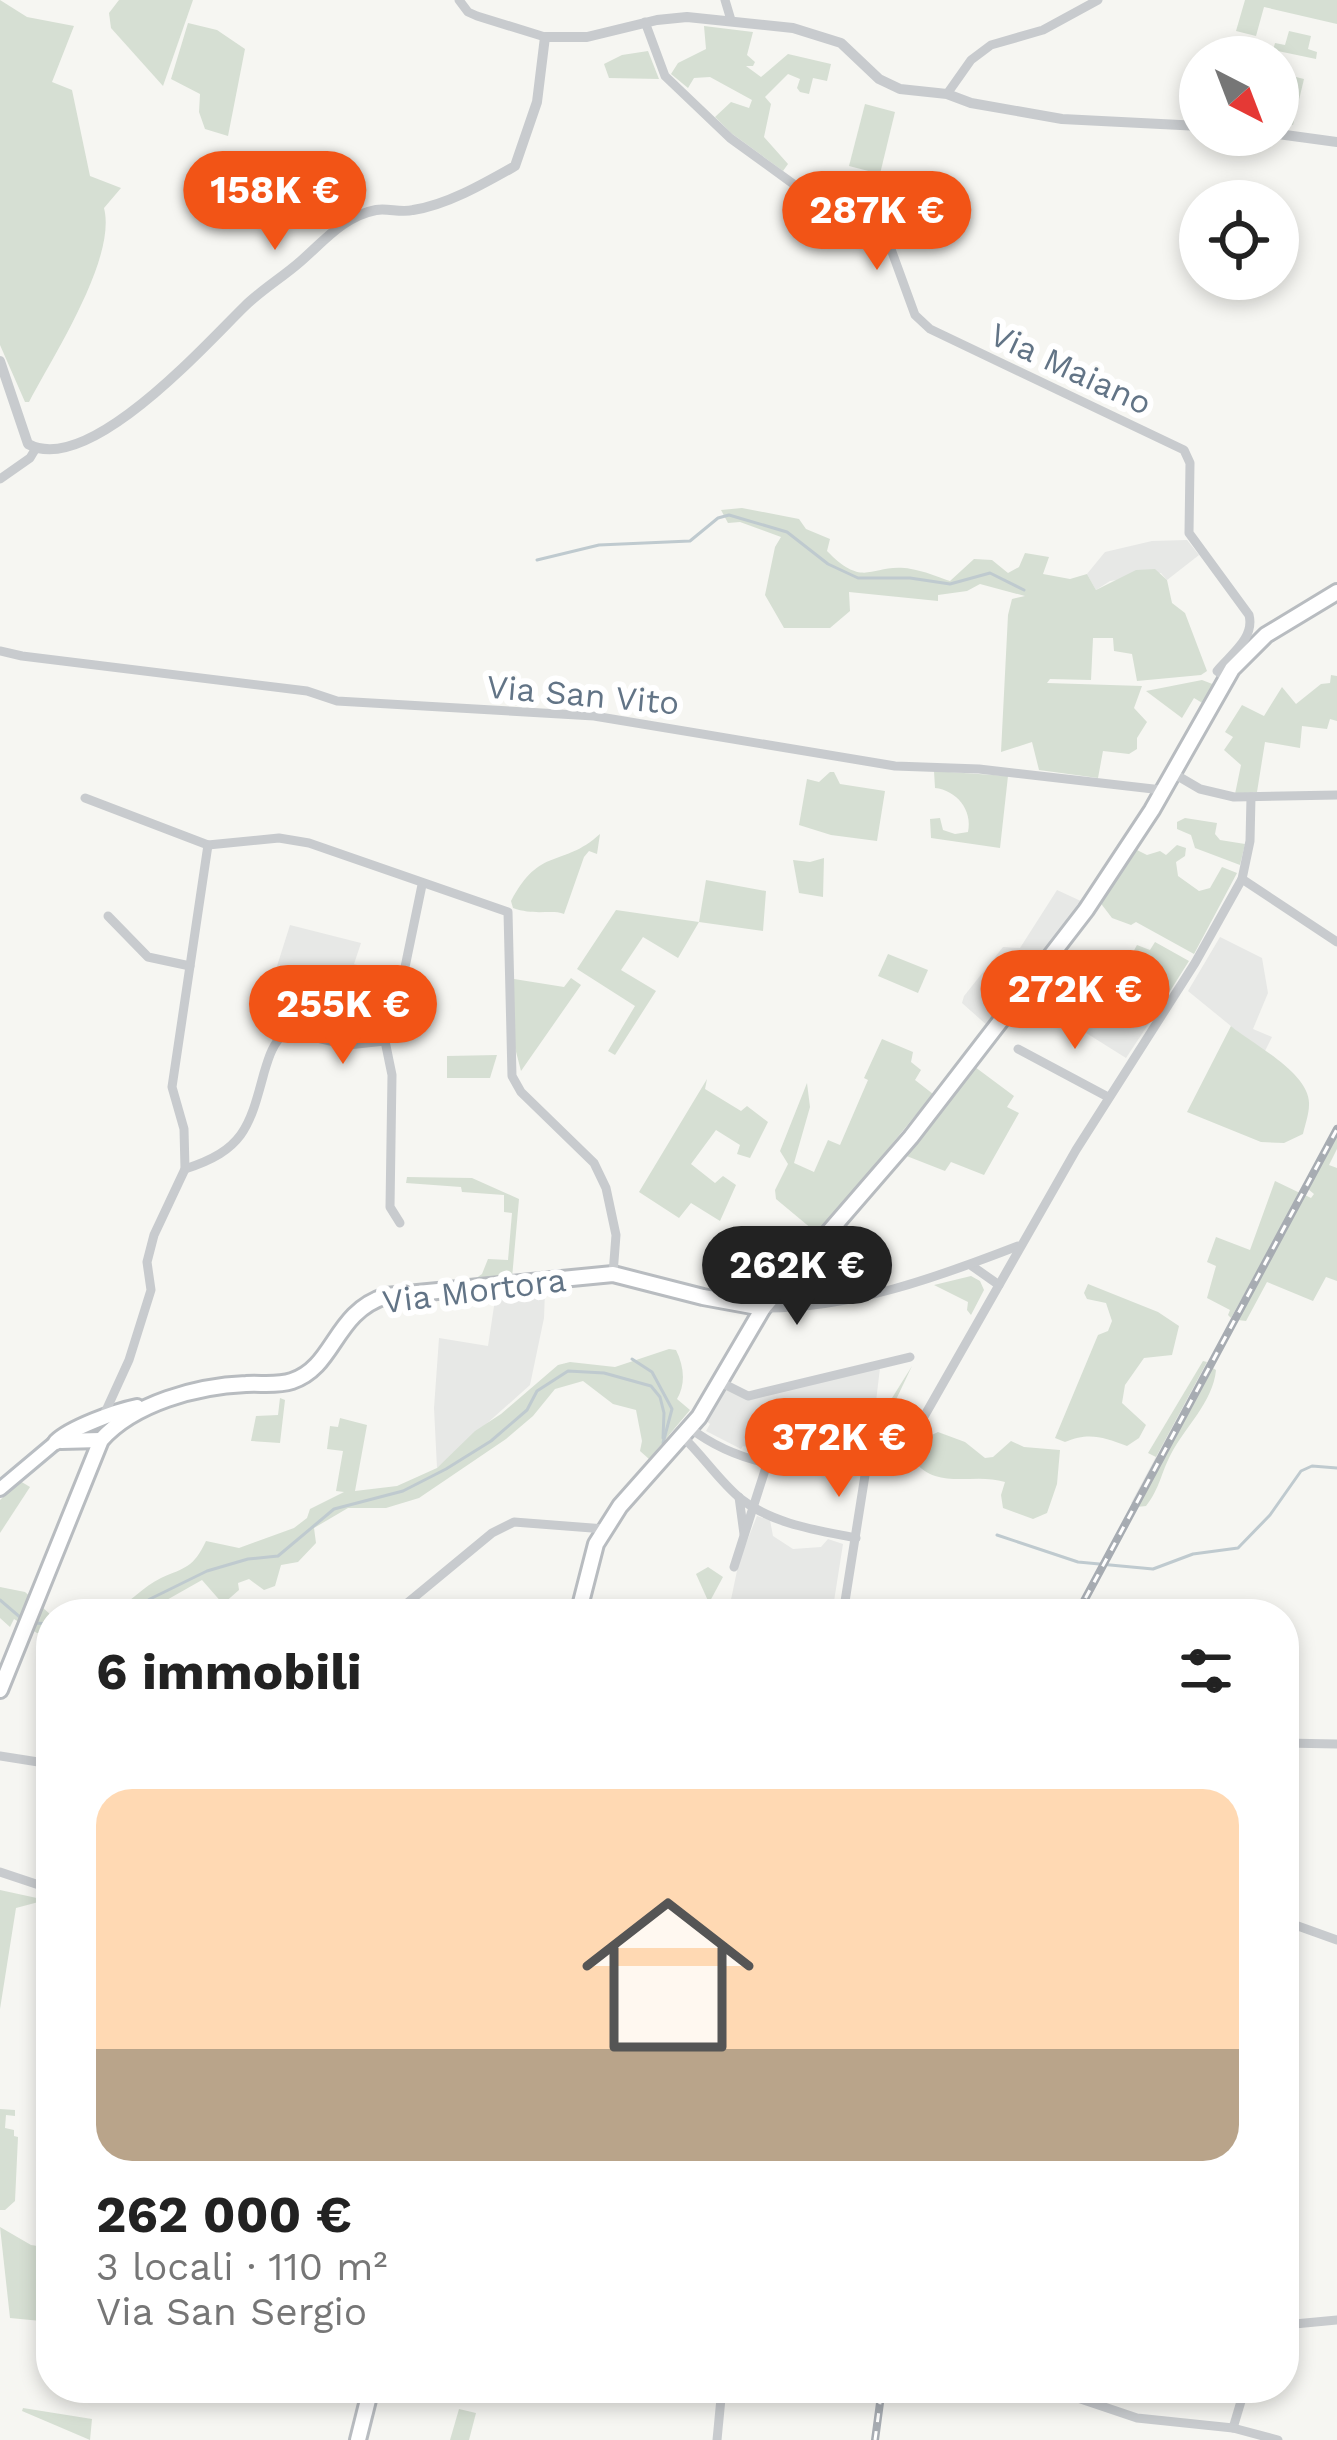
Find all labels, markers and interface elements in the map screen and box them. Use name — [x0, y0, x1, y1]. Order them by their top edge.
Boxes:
north arrow — [1179, 36, 1299, 156]
map controls — [1179, 36, 1299, 300]
pin: 158K € — [177, 151, 373, 253]
text: 158K € — [210, 167, 340, 212]
pin: 287K € — [779, 171, 975, 273]
button: locate — [1179, 180, 1299, 300]
text: 287K € — [809, 187, 945, 232]
street label: Via Maiano — [984, 314, 1158, 423]
street label: Via San Vito — [485, 667, 681, 722]
pin: 272K € — [977, 950, 1173, 1052]
pin: 255K € — [245, 965, 441, 1067]
text: 272K € — [1008, 966, 1142, 1011]
text: 255K € — [276, 981, 410, 1026]
pin: 262K € — [699, 1226, 895, 1328]
text: 262K € — [729, 1242, 865, 1287]
street label: Via Mortora — [380, 1260, 568, 1321]
pin: 372K € — [741, 1398, 937, 1500]
text: 372K € — [772, 1414, 906, 1459]
icon: filters — [1173, 1638, 1239, 1704]
text: 6 immobili — [96, 1642, 362, 1701]
icon: home — [560, 1867, 776, 2083]
text: 262 000 € — [96, 2185, 352, 2244]
text: 3 locali · 110 m² — [96, 2244, 388, 2289]
text: Via San Sergio — [96, 2289, 367, 2334]

